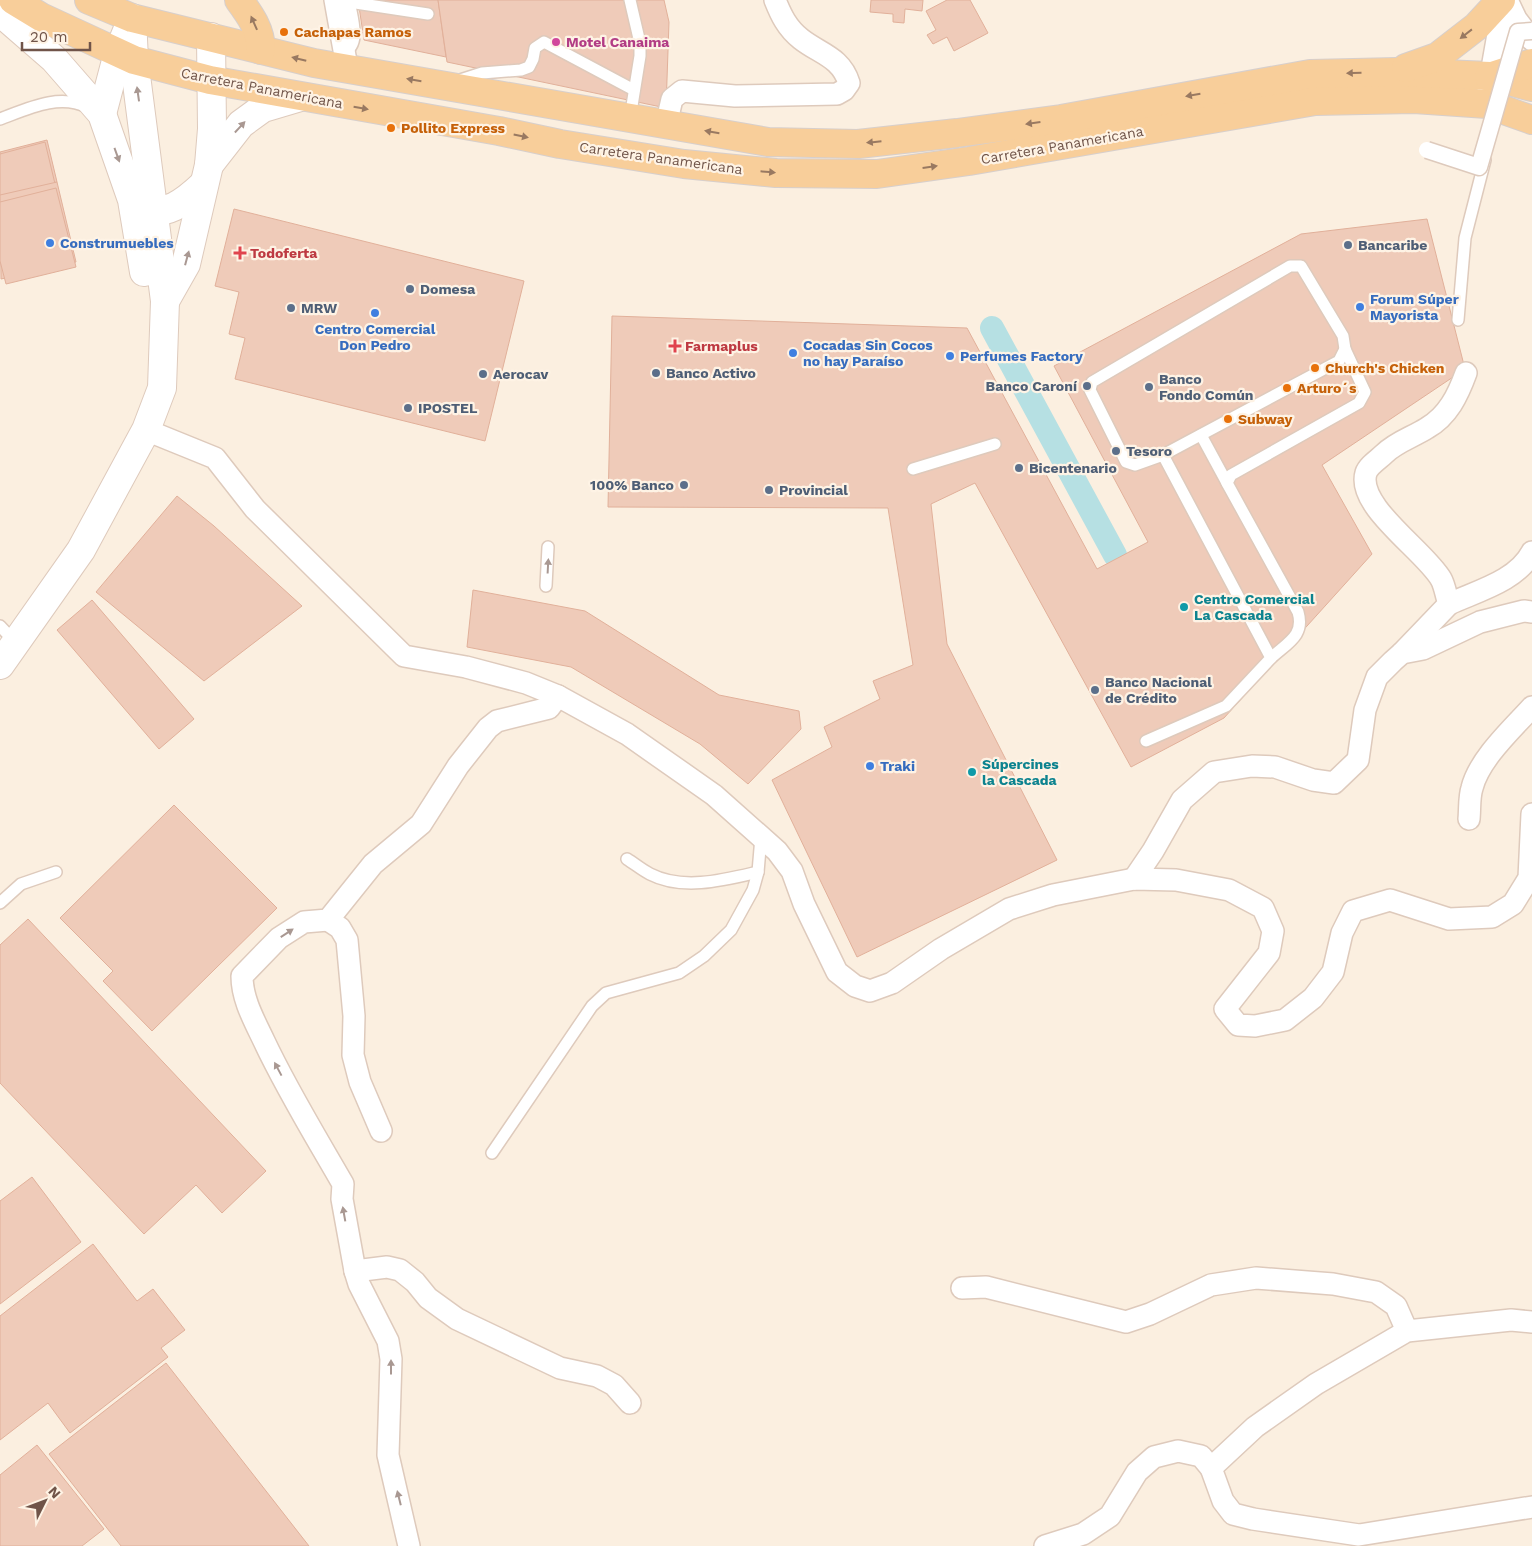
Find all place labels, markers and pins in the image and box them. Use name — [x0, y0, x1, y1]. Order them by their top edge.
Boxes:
place label: Cachapas Ramos — [294, 24, 412, 40]
marker: Cachapas Ramos — [278, 26, 290, 38]
place label: Motel Canaima — [566, 34, 670, 50]
marker: Motel Canaima — [550, 36, 562, 48]
place label: Pollito Express — [401, 120, 506, 136]
marker: Pollito Express — [385, 122, 397, 134]
place label: Construmuebles — [60, 235, 174, 251]
marker: Construmuebles — [44, 237, 56, 249]
place label: Bancaribe — [1358, 237, 1427, 253]
marker: Bancaribe — [1342, 239, 1354, 251]
place label: Todoferta — [250, 245, 318, 261]
marker: Todoferta — [234, 247, 246, 259]
place label: Domesa — [420, 281, 476, 297]
marker: Domesa — [404, 283, 416, 295]
place label: Forum Súper Mayorista — [1370, 291, 1459, 323]
place label: MRW — [301, 300, 337, 316]
marker: Forum Súper Mayorista — [1354, 301, 1366, 313]
marker: MRW — [285, 302, 297, 314]
marker: Centro Comercial Don Pedro — [369, 307, 381, 319]
place label: Centro Comercial Don Pedro — [315, 321, 436, 353]
place label: Cocadas Sin Cocos no hay Paraíso — [803, 337, 933, 369]
place label: Farmaplus — [685, 338, 758, 354]
marker: Farmaplus — [669, 340, 681, 352]
marker: Cocadas Sin Cocos no hay Paraíso — [787, 347, 799, 359]
place label: Perfumes Factory — [960, 348, 1083, 364]
marker: Perfumes Factory — [944, 350, 956, 362]
place label: Church's Chicken — [1325, 360, 1445, 376]
marker: Church's Chicken — [1309, 362, 1321, 374]
place label: Banco Activo — [666, 365, 756, 381]
place label: Aerocav — [493, 366, 548, 382]
marker: Banco Activo — [650, 367, 662, 379]
marker: Aerocav — [477, 368, 489, 380]
place label: Banco Fondo Común — [1159, 371, 1254, 403]
place label: Banco Caroní — [986, 378, 1078, 394]
marker: Banco Caroní — [1081, 380, 1093, 392]
place label: Arturo´s — [1297, 380, 1357, 396]
marker: Banco Fondo Común — [1143, 381, 1155, 393]
marker: Arturo´s — [1281, 382, 1293, 394]
place label: IPOSTEL — [418, 400, 478, 416]
marker: IPOSTEL — [402, 402, 414, 414]
place label: Subway — [1238, 411, 1292, 427]
marker: Subway — [1222, 413, 1234, 425]
place label: Tesoro — [1126, 443, 1172, 459]
marker: Tesoro — [1110, 445, 1122, 457]
place label: Bicentenario — [1029, 460, 1117, 476]
marker: Bicentenario — [1013, 462, 1025, 474]
place label: 100% Banco — [590, 477, 674, 493]
marker: 100% Banco — [678, 479, 690, 491]
place label: Provincial — [779, 482, 848, 498]
marker: Provincial — [763, 484, 775, 496]
place label: Centro Comercial La Cascada — [1194, 591, 1315, 623]
marker: Centro Comercial La Cascada — [1178, 601, 1190, 613]
place label: Banco Nacional de Crédito — [1105, 674, 1212, 706]
marker: Banco Nacional de Crédito — [1089, 684, 1101, 696]
place label: Súpercines la Cascada — [982, 756, 1059, 788]
place label: Traki — [880, 758, 915, 774]
marker: Traki — [864, 760, 876, 772]
marker: Súpercines la Cascada — [966, 766, 978, 778]

